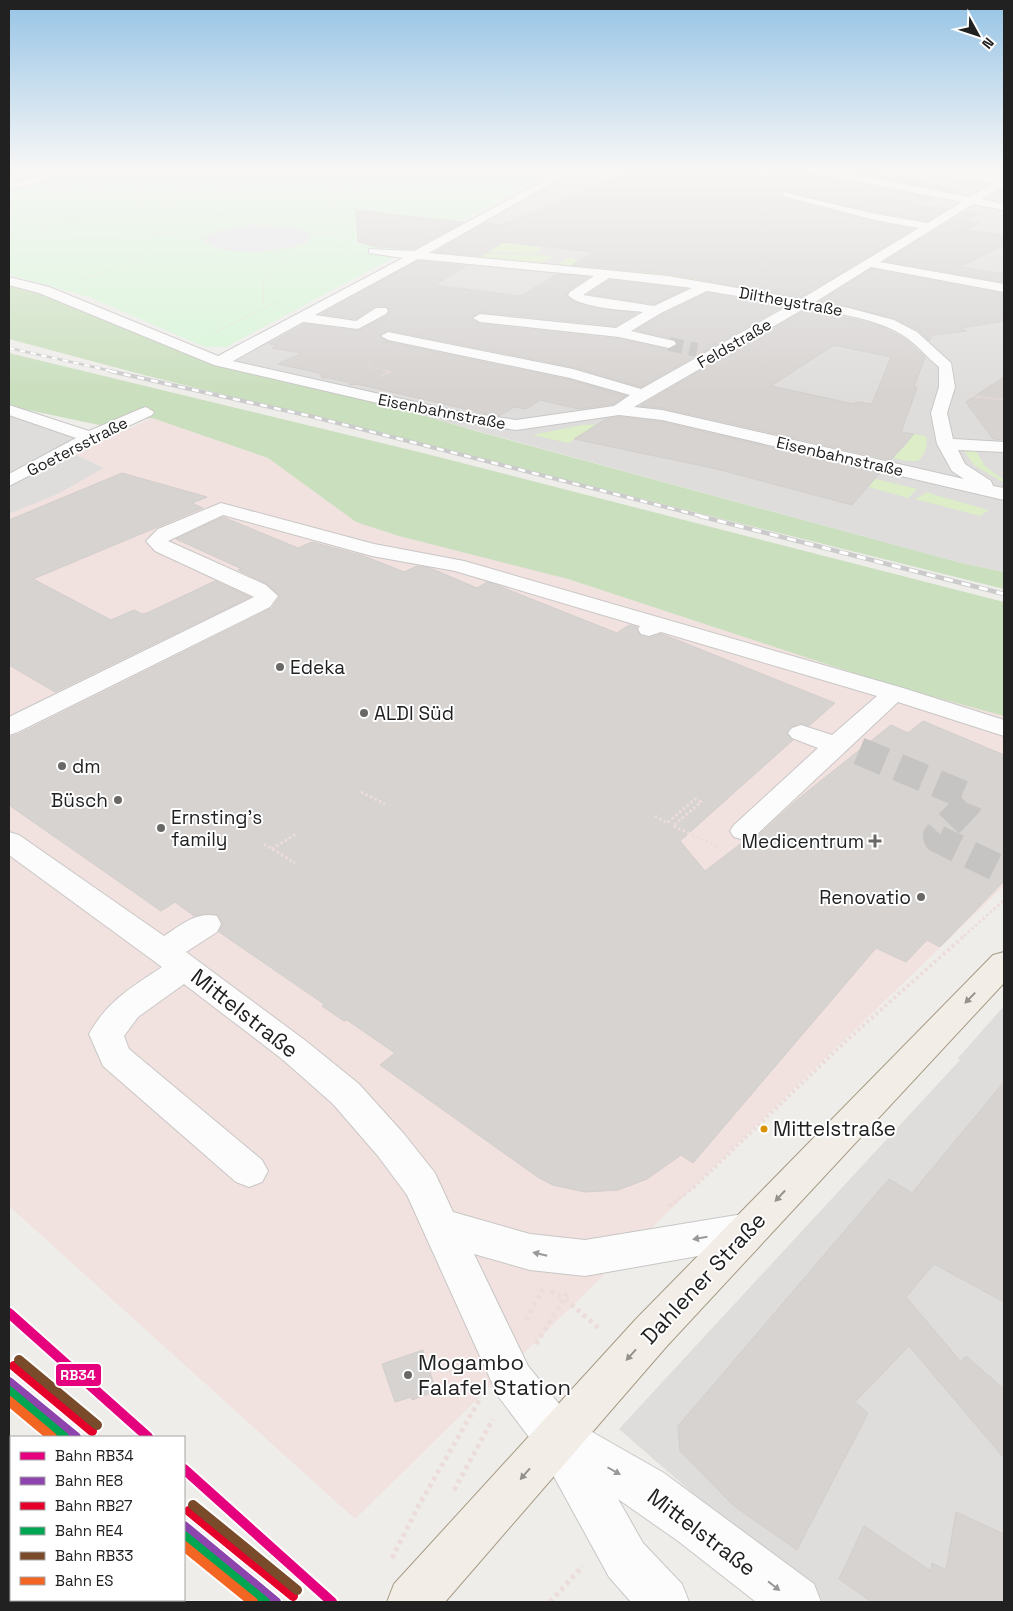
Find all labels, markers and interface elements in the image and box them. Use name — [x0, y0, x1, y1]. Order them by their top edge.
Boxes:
north arrow — [953, 10, 1003, 60]
text: N — [978, 34, 998, 53]
street label: Diltheystraße — [737, 282, 844, 321]
street label: Feldstraße — [693, 314, 775, 373]
street label: Eisenbahnstraße — [376, 389, 508, 434]
street label: Goetersstraße — [23, 412, 131, 481]
street label: Eisenbahnstraße — [774, 432, 906, 481]
place label: Edeka — [290, 655, 345, 680]
marker: Edeka — [274, 661, 286, 673]
place label: ALDI Süd — [374, 701, 454, 726]
marker: ALDI Süd — [358, 707, 370, 719]
place label: dm — [72, 754, 101, 779]
marker: dm — [56, 760, 68, 772]
place label: Büsch — [51, 788, 108, 813]
marker: Büsch — [112, 794, 124, 806]
place label: Ernsting's family — [171, 805, 262, 852]
marker: Ernsting's family — [155, 822, 167, 834]
place label: Medicentrum — [742, 829, 864, 854]
marker: Medicentrum — [868, 834, 882, 848]
place label: Renovatio — [819, 885, 911, 910]
marker: Renovatio — [915, 891, 927, 903]
street label: Mittelstraße — [186, 962, 304, 1064]
one-way arrow — [964, 992, 976, 1004]
place label: Mittelstraße — [773, 1115, 896, 1142]
marker: Mittelstraße — [759, 1124, 769, 1134]
one-way arrow — [774, 1190, 786, 1202]
street label: Dahlener Straße — [635, 1206, 771, 1350]
one-way arrow — [692, 1235, 708, 1243]
one-way arrow — [533, 1250, 548, 1258]
place label: Mogambo Falafel Station — [418, 1348, 571, 1401]
one-way arrow — [625, 1349, 637, 1361]
line badge: RB34 — [55, 1363, 102, 1387]
text: RB34 — [60, 1366, 96, 1384]
marker: Mogambo Falafel Station — [402, 1369, 414, 1381]
legend — [10, 1436, 185, 1601]
text: Bahn RB34 — [55, 1446, 134, 1465]
one-way arrow — [607, 1466, 621, 1475]
one-way arrow — [519, 1467, 530, 1480]
text: Bahn RE8 — [55, 1471, 123, 1490]
street label: Mittelstraße — [642, 1482, 762, 1582]
text: Bahn RB27 — [55, 1496, 133, 1515]
text: Bahn RE4 — [55, 1521, 123, 1540]
text: Bahn RB33 — [55, 1546, 133, 1565]
text: Bahn ES — [55, 1571, 113, 1590]
one-way arrow — [767, 1581, 780, 1592]

